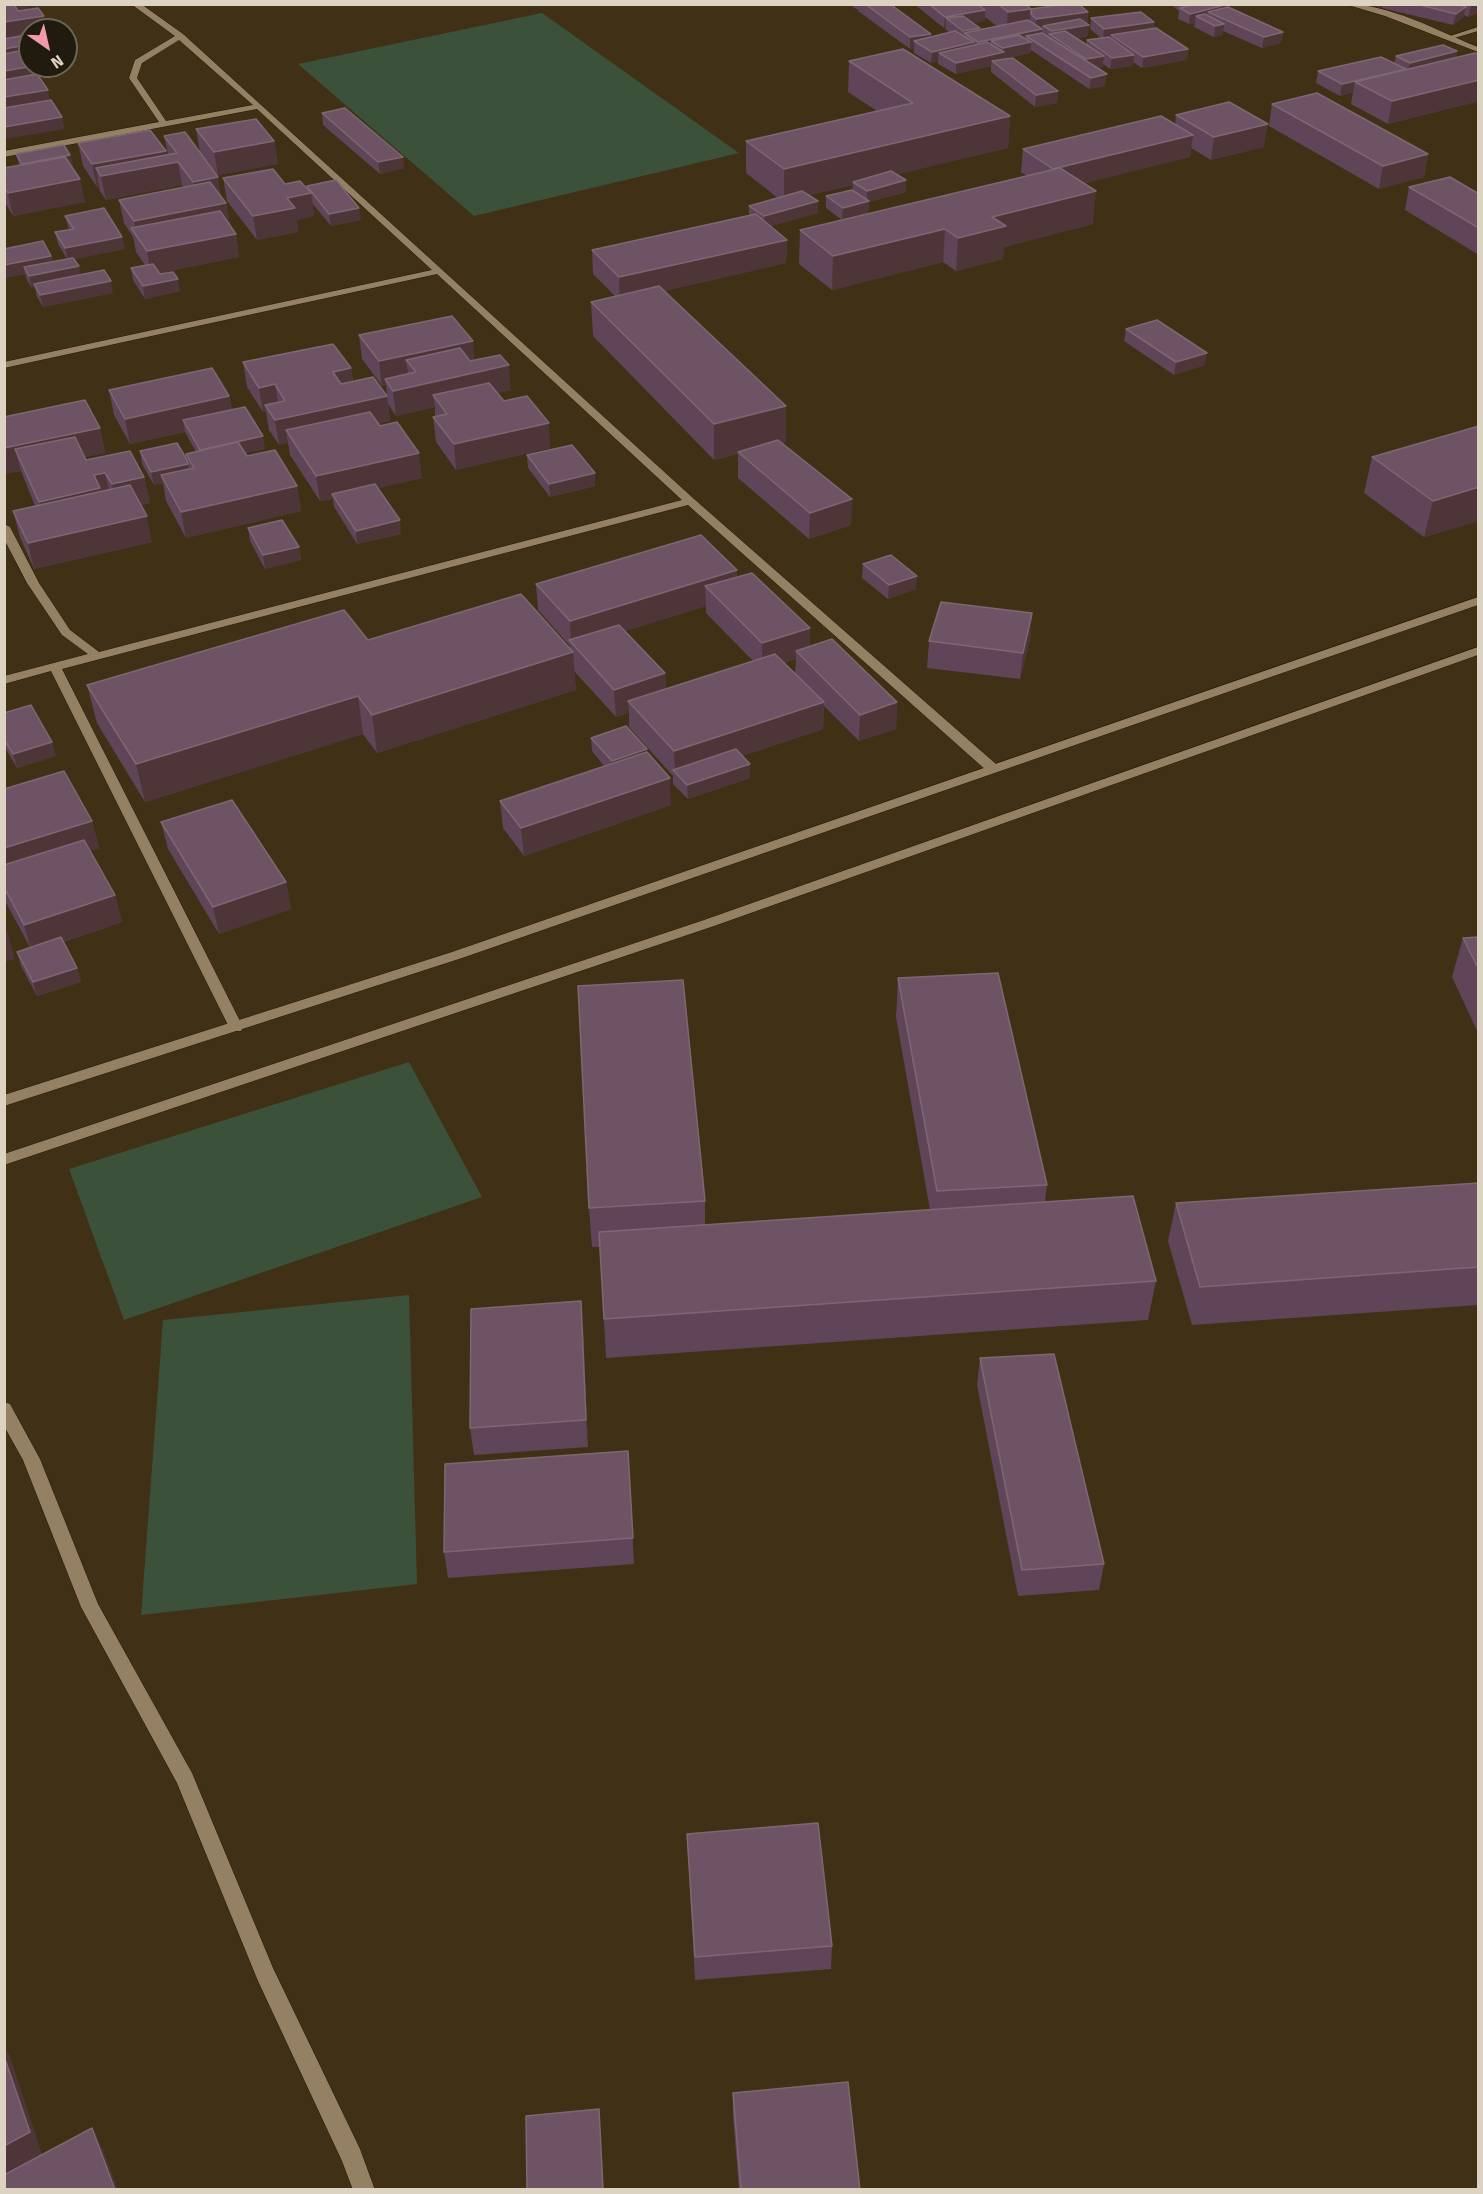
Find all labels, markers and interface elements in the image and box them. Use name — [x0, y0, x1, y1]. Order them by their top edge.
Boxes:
north arrow — [18, 18, 78, 78]
text: N — [48, 51, 67, 73]

